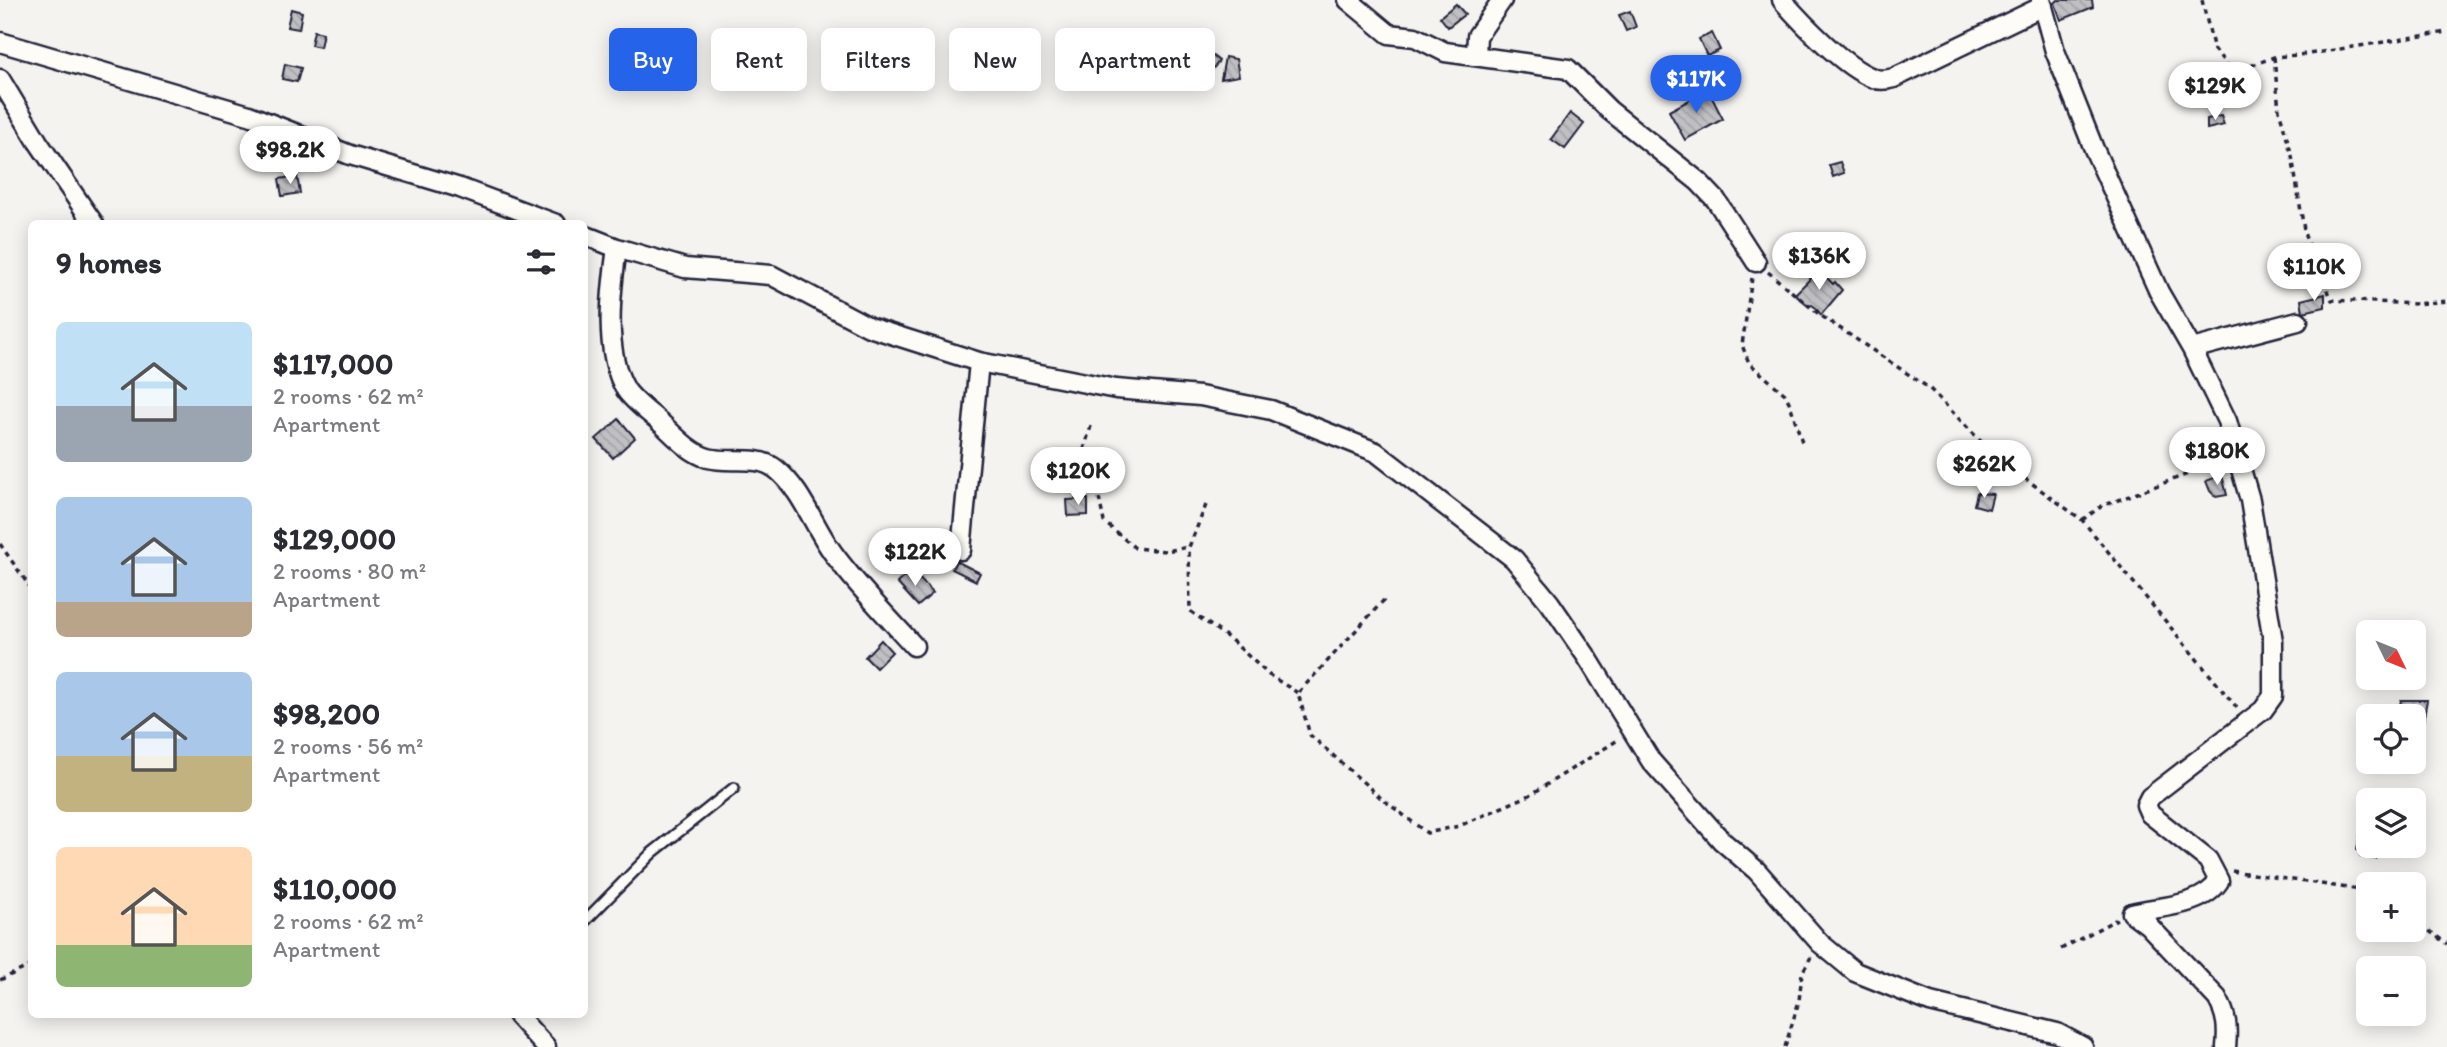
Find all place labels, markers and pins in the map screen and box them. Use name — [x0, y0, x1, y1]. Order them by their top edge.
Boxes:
pin: $117K — [1647, 55, 1745, 115]
pin: $129K — [2166, 62, 2264, 122]
pin: $98.2K — [233, 127, 347, 186]
pin: $136K — [1770, 232, 1868, 292]
pin: $110K — [2265, 244, 2363, 303]
pin: $180K — [2168, 428, 2266, 487]
pin: $262K — [1935, 440, 2033, 500]
pin: $120K — [1029, 448, 1127, 507]
pin: $122K — [866, 528, 964, 588]

